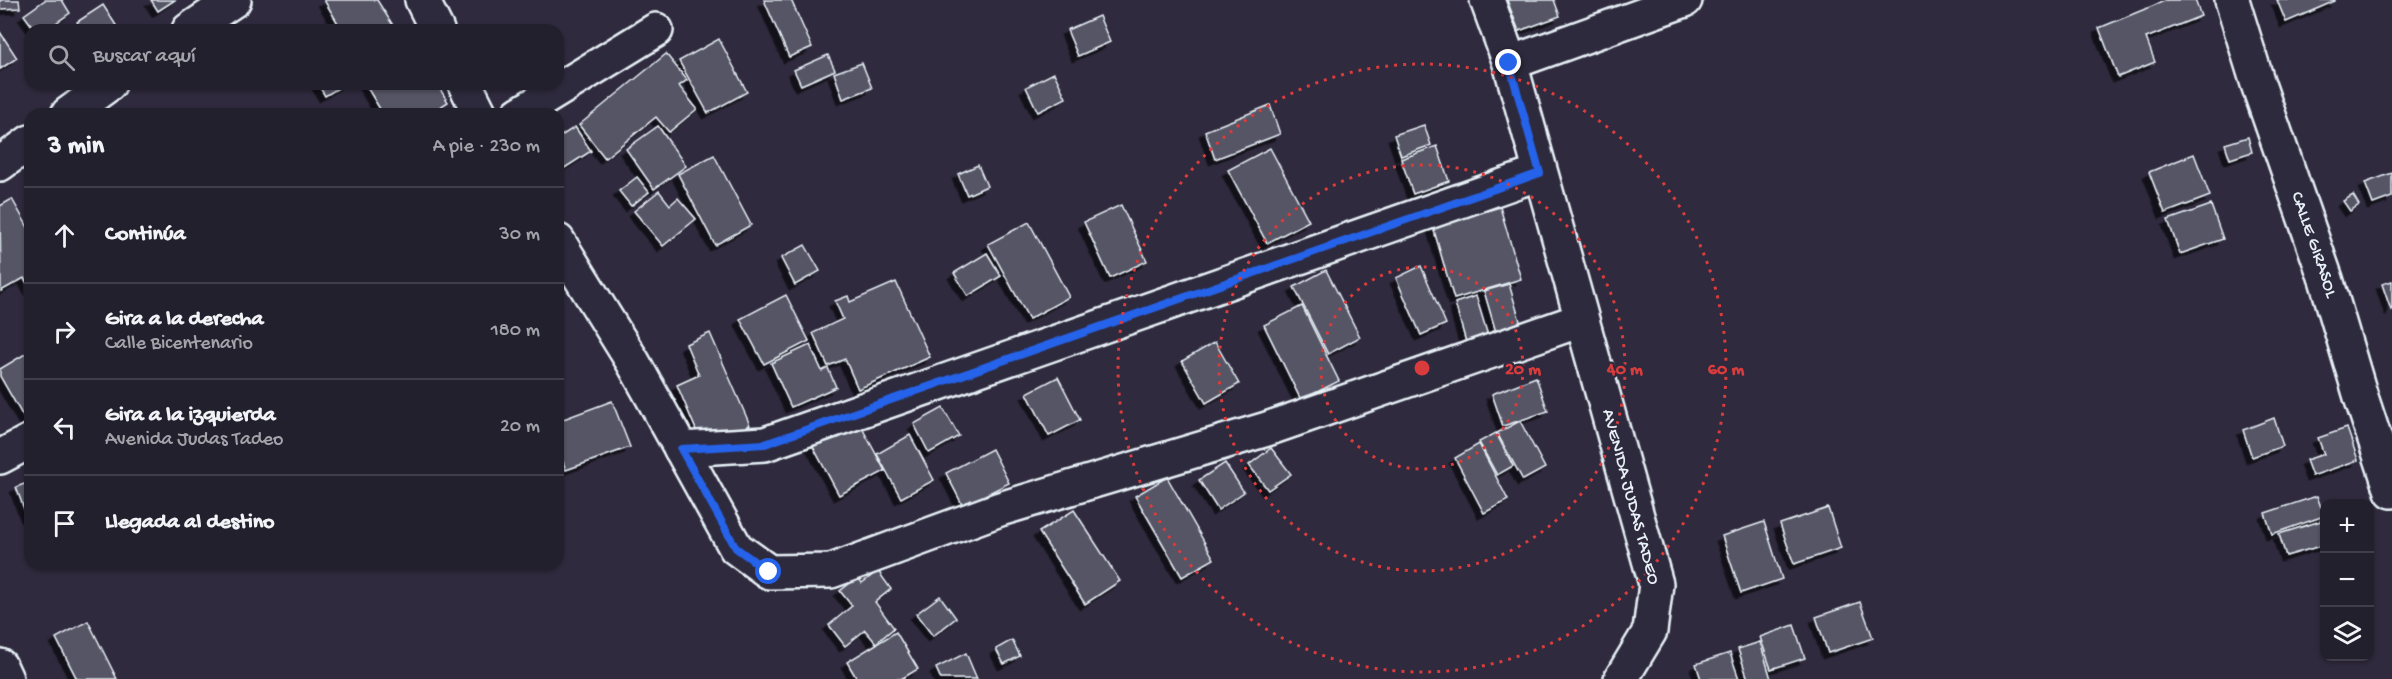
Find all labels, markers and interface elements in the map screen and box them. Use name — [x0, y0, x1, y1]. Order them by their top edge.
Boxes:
search box — [24, 24, 564, 90]
icon: search — [45, 41, 78, 74]
text: Buscar aquí — [93, 44, 196, 70]
route end — [1495, 49, 1521, 75]
text: 3 min — [48, 132, 104, 163]
text: A pie · 230 m — [433, 136, 540, 159]
street label: CALLE GIRASOL — [2286, 189, 2342, 301]
icon: ahead — [48, 219, 81, 252]
text: Continúa — [105, 222, 186, 248]
text: 30 m — [499, 224, 540, 247]
text: Gira a la derecha — [105, 307, 263, 333]
icon: right — [48, 315, 81, 348]
text: 180 m — [491, 320, 540, 343]
text: Calle Bicentenario — [105, 333, 253, 356]
centre of rings — [1412, 358, 1432, 378]
text: 20 m — [1505, 360, 1541, 381]
text: 40 m — [1606, 360, 1643, 381]
text: 60 m — [1708, 360, 1744, 381]
text: Gira a la izquierda — [105, 403, 276, 429]
street label: AVENIDA JUDAS TADEO — [1596, 407, 1664, 587]
icon: left — [48, 411, 81, 444]
text: 20 m — [500, 416, 540, 439]
text: Avenida Judas Tadeo — [105, 429, 283, 452]
map controls — [2320, 499, 2374, 661]
button: + — [2320, 499, 2374, 553]
icon: arrive — [48, 507, 81, 540]
text: Llegada al destino — [105, 510, 275, 536]
button: − — [2320, 553, 2374, 607]
route start — [755, 558, 781, 584]
button: layers — [2320, 607, 2374, 661]

